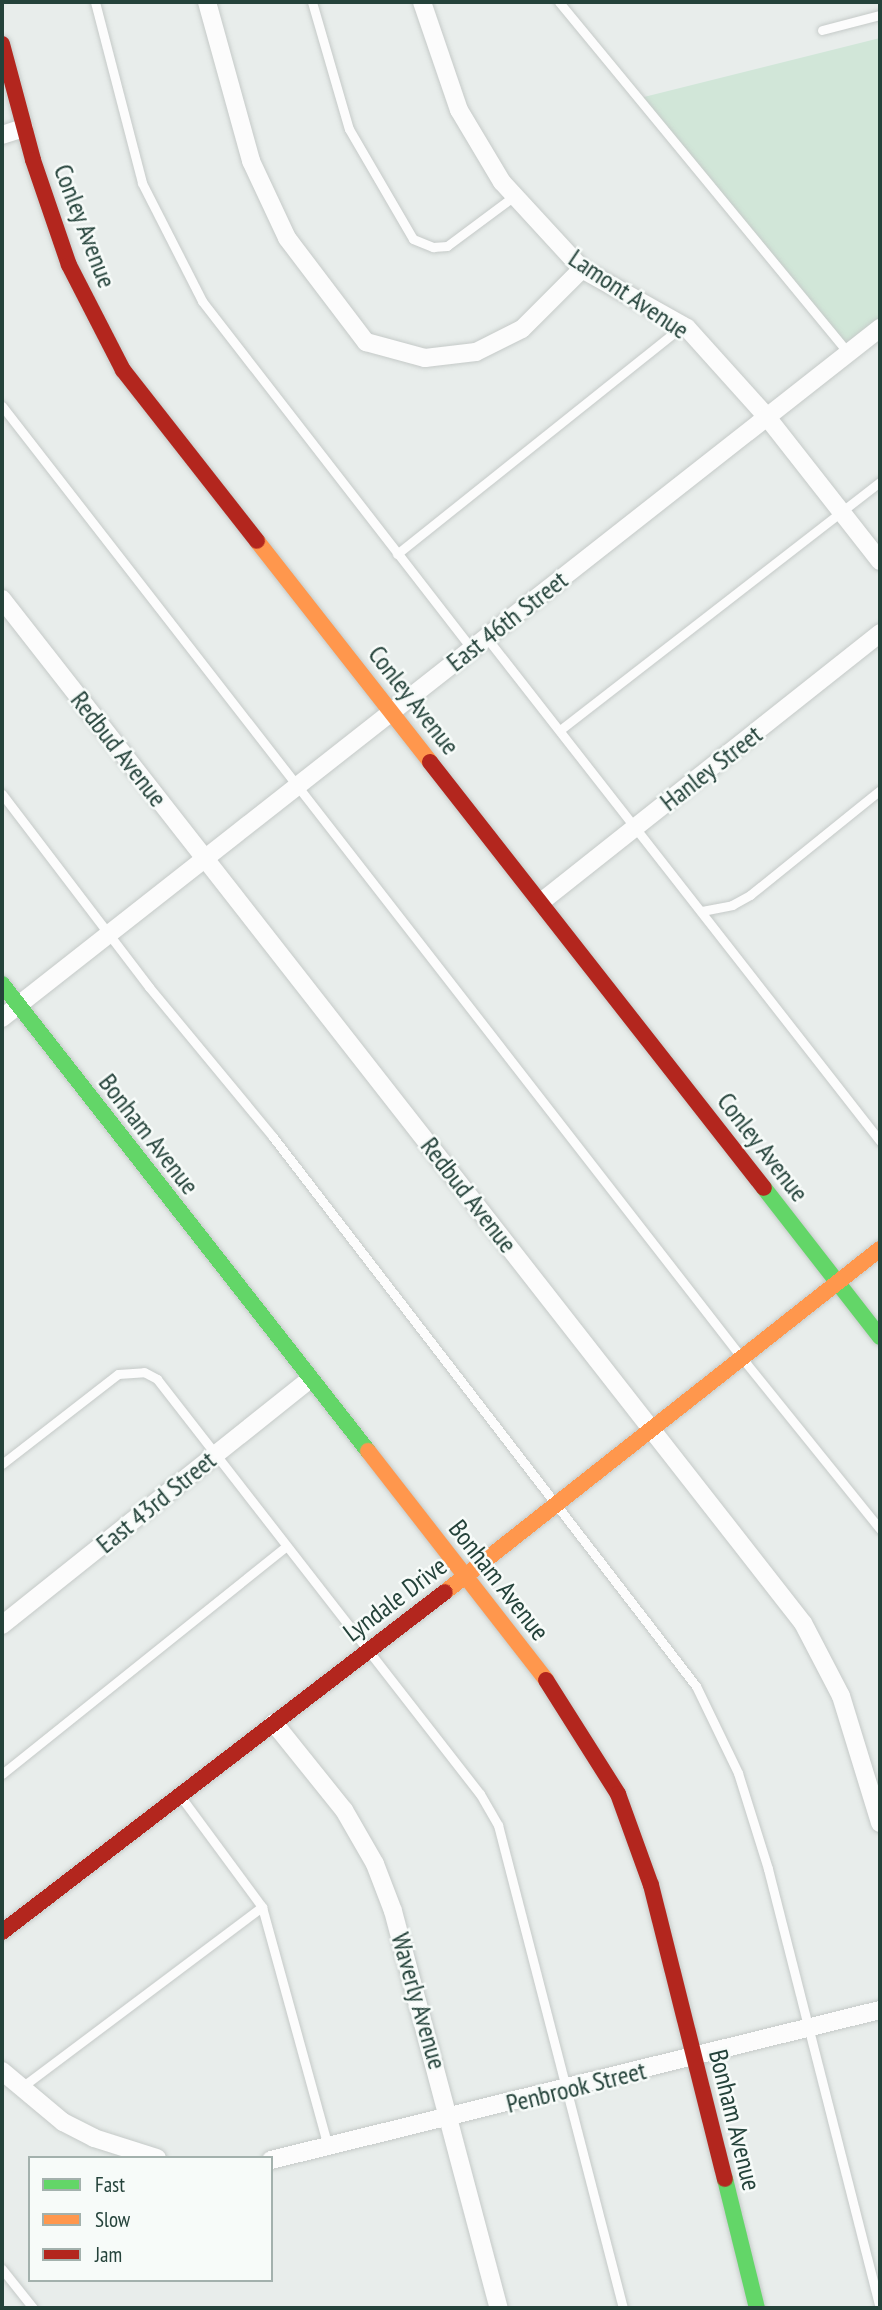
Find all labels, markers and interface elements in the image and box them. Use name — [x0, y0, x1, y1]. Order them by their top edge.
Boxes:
street label: Conley Avenue — [47, 159, 123, 293]
street label: Lamont Avenue — [563, 242, 695, 346]
street label: East 46th Street — [441, 564, 573, 678]
street label: Conley Avenue — [361, 639, 467, 761]
street label: Redbud Avenue — [64, 685, 174, 813]
street label: Hanley Street — [654, 718, 768, 818]
street label: Bonham Avenue — [92, 1067, 206, 1201]
street label: Conley Avenue — [710, 1086, 816, 1208]
street label: Redbud Avenue — [414, 1131, 524, 1259]
street label: East 43rd Street — [90, 1445, 222, 1559]
street label: Bonham Avenue — [442, 1513, 556, 1647]
street label: Lyndale Drive — [337, 1550, 453, 1648]
street label: Waverly Avenue — [384, 1928, 454, 2074]
street label: Bonham Avenue — [702, 2046, 768, 2194]
street label: Penbrook Street — [503, 2055, 649, 2119]
legend — [28, 2156, 273, 2282]
text: Fast — [95, 2171, 125, 2198]
text: Slow — [95, 2206, 130, 2233]
text: Jam — [95, 2241, 122, 2268]

